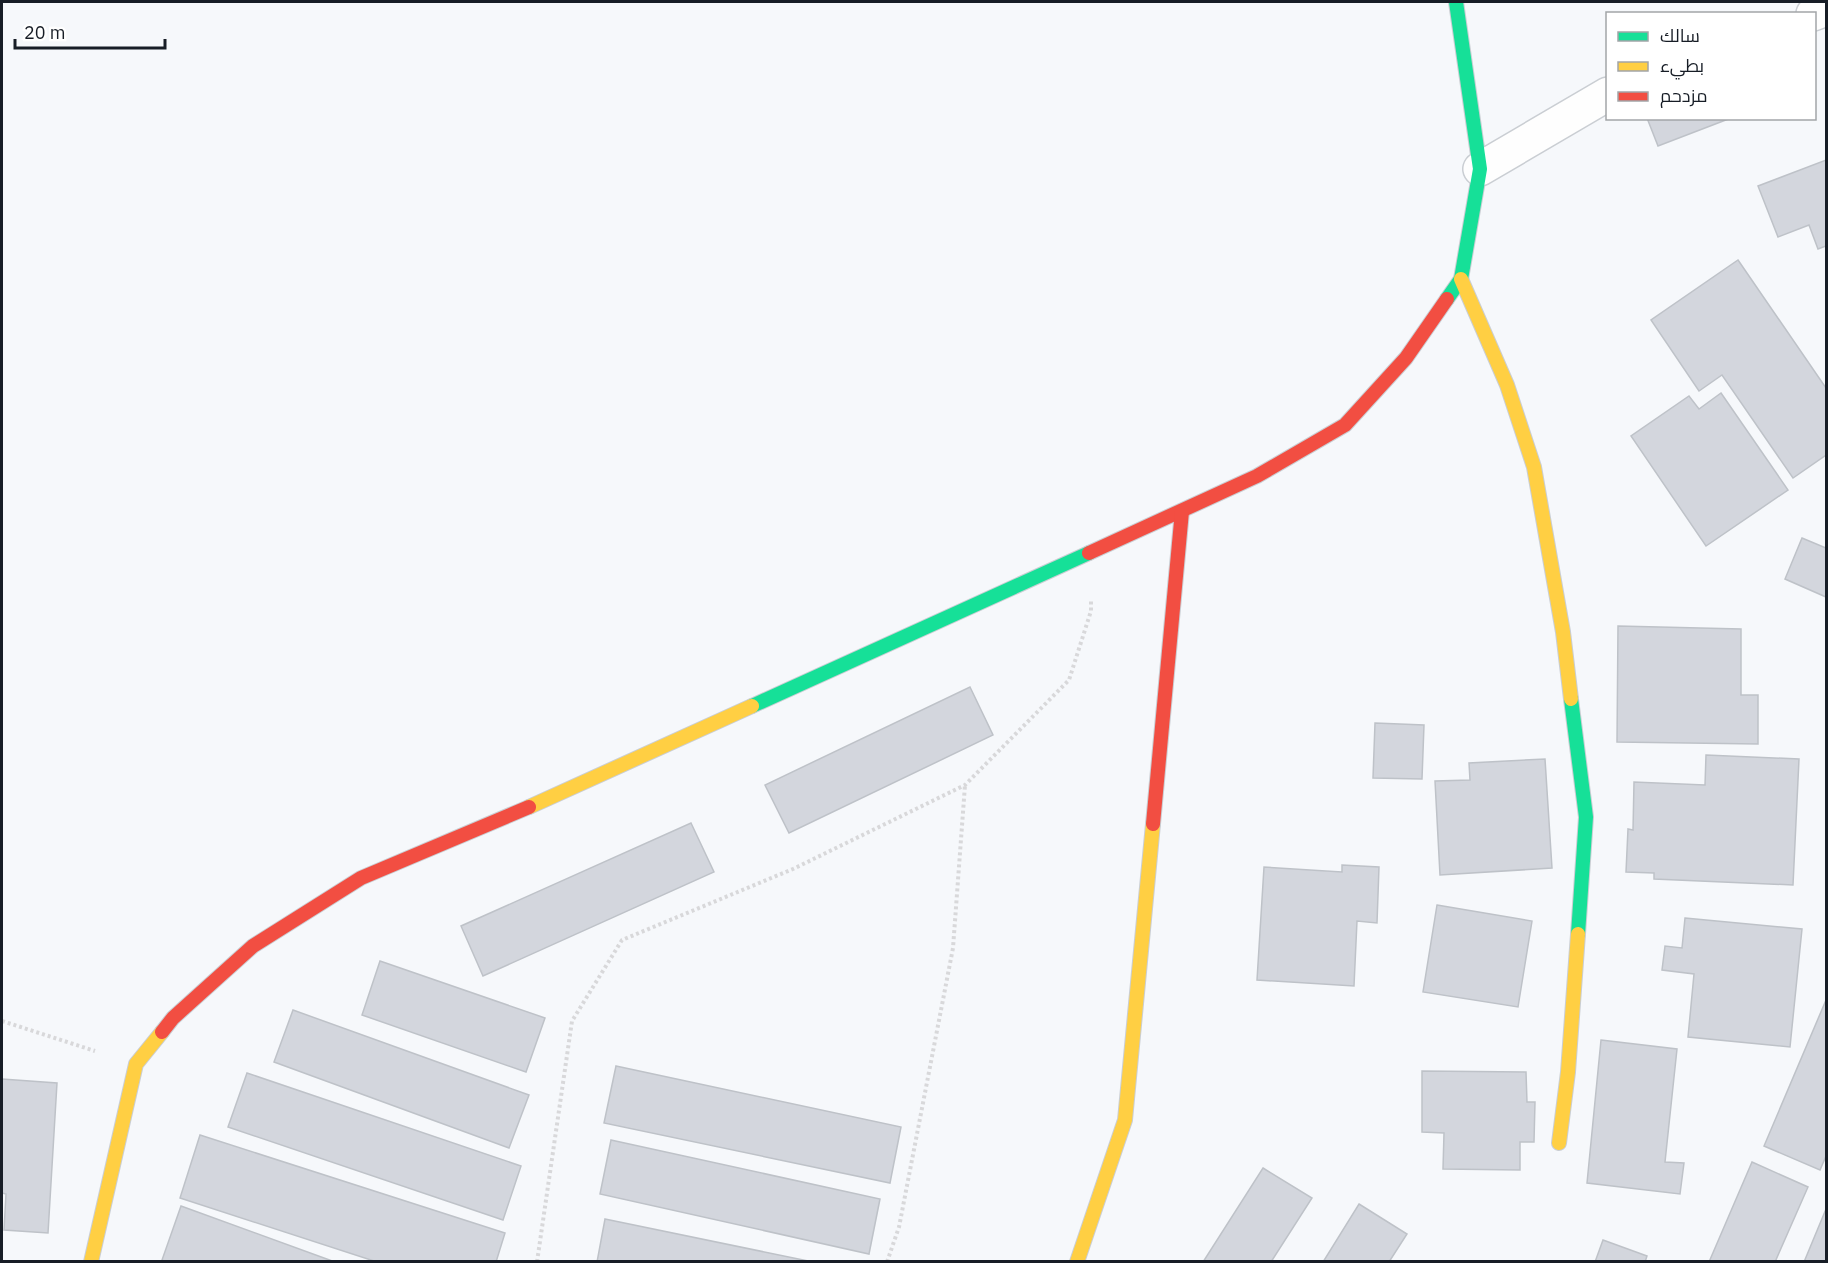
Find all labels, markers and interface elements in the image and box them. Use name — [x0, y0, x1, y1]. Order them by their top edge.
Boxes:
scale bar — [15, 12, 165, 50]
legend — [1606, 12, 1816, 120]
text: 20 m — [24, 21, 66, 44]
text: سالك — [1660, 24, 1700, 47]
text: بطيء — [1660, 54, 1704, 80]
text: مزدحم — [1660, 84, 1708, 108]

